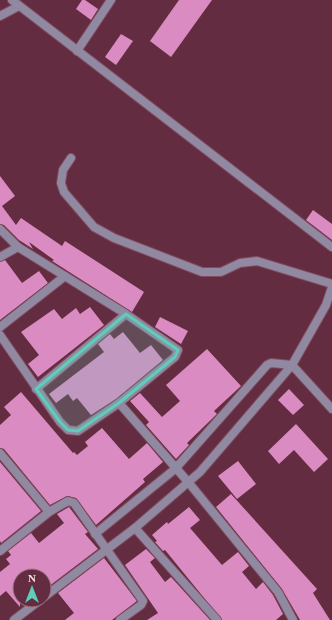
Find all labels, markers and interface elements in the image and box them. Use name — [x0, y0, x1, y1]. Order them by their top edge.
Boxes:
north arrow — [12, 568, 52, 608]
text: N — [28, 572, 36, 584]

